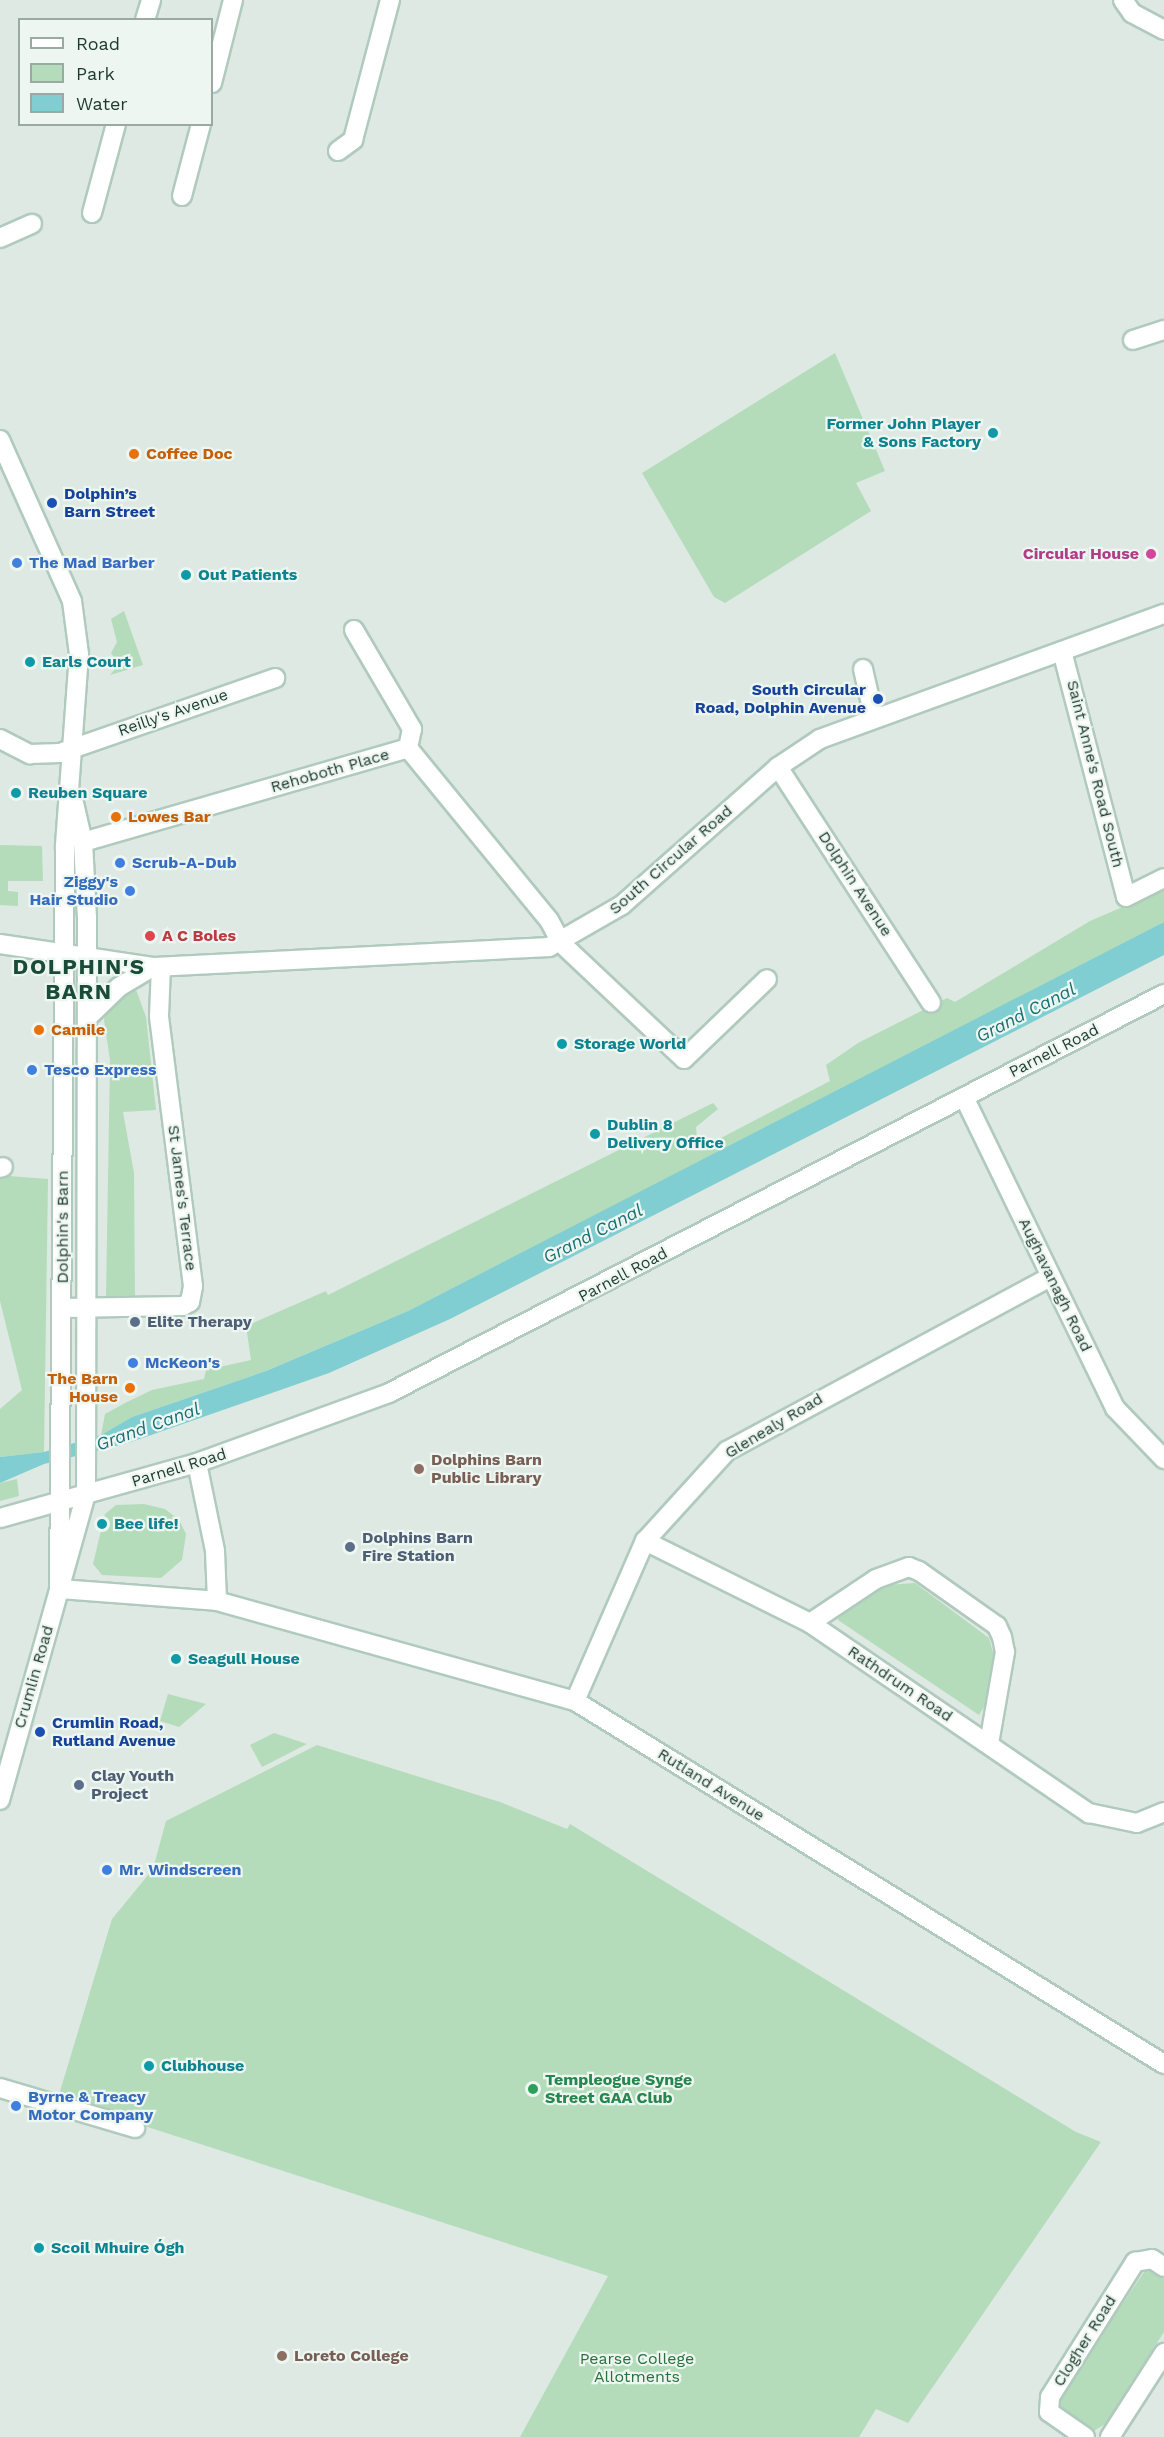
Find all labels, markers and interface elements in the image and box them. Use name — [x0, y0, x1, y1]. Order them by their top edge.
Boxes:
legend — [18, 18, 213, 126]
text: Road — [76, 33, 120, 54]
text: Park — [76, 63, 115, 84]
text: Water — [76, 93, 128, 114]
place label: Former John Player & Sons Factory — [826, 414, 981, 452]
marker: Former John Player & Sons Factory — [986, 426, 1000, 440]
place label: Coffee Doc — [146, 444, 233, 464]
marker: Coffee Doc — [127, 447, 141, 461]
place label: Dolphin’s Barn Street — [64, 484, 155, 522]
marker: Dolphin’s Barn Street — [45, 496, 59, 510]
place label: Circular House — [1023, 544, 1139, 564]
marker: Circular House — [1144, 547, 1158, 561]
place label: The Mad Barber — [29, 553, 155, 573]
marker: The Mad Barber — [10, 556, 24, 570]
place label: Out Patients — [198, 565, 297, 585]
marker: Out Patients — [179, 568, 193, 582]
place label: Earls Court — [42, 652, 131, 672]
marker: Earls Court — [23, 655, 37, 669]
street label: Saint Anne's Road South — [1062, 678, 1128, 870]
place label: South Circular Road, Dolphin Avenue — [694, 680, 866, 718]
street label: Reilly's Avenue — [115, 685, 231, 741]
marker: South Circular Road, Dolphin Avenue — [871, 692, 885, 706]
street label: Rehoboth Place — [268, 745, 392, 797]
place label: Reuben Square — [28, 783, 147, 803]
marker: Reuben Square — [9, 786, 23, 800]
street label: South Circular Road — [605, 801, 737, 919]
place label: Lowes Bar — [128, 807, 211, 827]
marker: Lowes Bar — [109, 810, 123, 824]
street label: Dolphin Avenue — [814, 828, 896, 940]
place label: Scrub-A-Dub — [132, 853, 237, 873]
marker: Scrub-A-Dub — [113, 856, 127, 870]
place label: Ziggy's Hair Studio — [29, 872, 118, 910]
marker: Ziggy's Hair Studio — [123, 884, 137, 898]
place label: A C Boles — [162, 926, 236, 946]
marker: A C Boles — [143, 929, 157, 943]
district label: DOLPHIN'S BARN — [13, 953, 145, 1004]
water label: Grand Canal — [973, 979, 1079, 1047]
place label: Camile — [51, 1020, 105, 1040]
street label: Parnell Road — [1006, 1020, 1102, 1082]
marker: Camile — [32, 1023, 46, 1037]
place label: Storage World — [574, 1034, 687, 1054]
marker: Storage World — [555, 1037, 569, 1051]
place label: Tesco Express — [44, 1060, 157, 1080]
marker: Tesco Express — [25, 1063, 39, 1077]
place label: Dublin 8 Delivery Office — [607, 1115, 724, 1153]
street label: St James's Terrace — [163, 1124, 201, 1272]
marker: Dublin 8 Delivery Office — [588, 1127, 602, 1141]
street label: Dolphin's Barn — [53, 1170, 73, 1284]
water label: Grand Canal — [540, 1200, 646, 1268]
street label: Aughavanagh Road — [1014, 1215, 1096, 1355]
street label: Parnell Road — [575, 1243, 671, 1307]
place label: Elite Therapy — [147, 1312, 252, 1332]
marker: Elite Therapy — [128, 1315, 142, 1329]
place label: McKeon's — [145, 1353, 220, 1373]
marker: McKeon's — [126, 1356, 140, 1370]
place label: The Barn House — [47, 1369, 118, 1407]
marker: The Barn House — [123, 1381, 137, 1395]
street label: Glenealy Road — [721, 1389, 827, 1463]
water label: Grand Canal — [93, 1398, 203, 1456]
street label: Parnell Road — [129, 1444, 229, 1492]
place label: Dolphins Barn Public Library — [431, 1450, 542, 1488]
marker: Dolphins Barn Public Library — [412, 1462, 426, 1476]
place label: Bee life! — [114, 1514, 179, 1534]
marker: Bee life! — [95, 1517, 109, 1531]
place label: Dolphins Barn Fire Station — [362, 1528, 473, 1566]
marker: Dolphins Barn Fire Station — [343, 1540, 357, 1554]
street label: Crumlin Road — [10, 1623, 58, 1731]
street label: Rathdrum Road — [844, 1642, 956, 1726]
place label: Seagull House — [188, 1649, 300, 1669]
marker: Seagull House — [169, 1652, 183, 1666]
place label: Crumlin Road, Rutland Avenue — [52, 1713, 176, 1751]
marker: Crumlin Road, Rutland Avenue — [33, 1725, 47, 1739]
street label: Rutland Avenue — [654, 1744, 768, 1826]
place label: Clay Youth Project — [91, 1766, 175, 1804]
marker: Clay Youth Project — [72, 1778, 86, 1792]
place label: Mr. Windscreen — [119, 1860, 242, 1880]
marker: Mr. Windscreen — [100, 1863, 114, 1877]
place label: Clubhouse — [161, 2056, 244, 2076]
marker: Clubhouse — [142, 2059, 156, 2073]
place label: Templeogue Synge Street GAA Club — [545, 2070, 692, 2108]
marker: Templeogue Synge Street GAA Club — [526, 2082, 540, 2096]
place label: Byrne & Treacy Motor Company — [28, 2087, 153, 2125]
marker: Byrne & Treacy Motor Company — [9, 2099, 23, 2113]
place label: Scoil Mhuire Ógh — [51, 2238, 185, 2258]
marker: Scoil Mhuire Ógh — [32, 2241, 46, 2255]
street label: Clogher Road — [1049, 2292, 1121, 2390]
place label: Loreto College — [294, 2346, 409, 2366]
marker: Loreto College — [275, 2349, 289, 2363]
park label: Pearse College Allotments — [580, 2349, 694, 2387]

